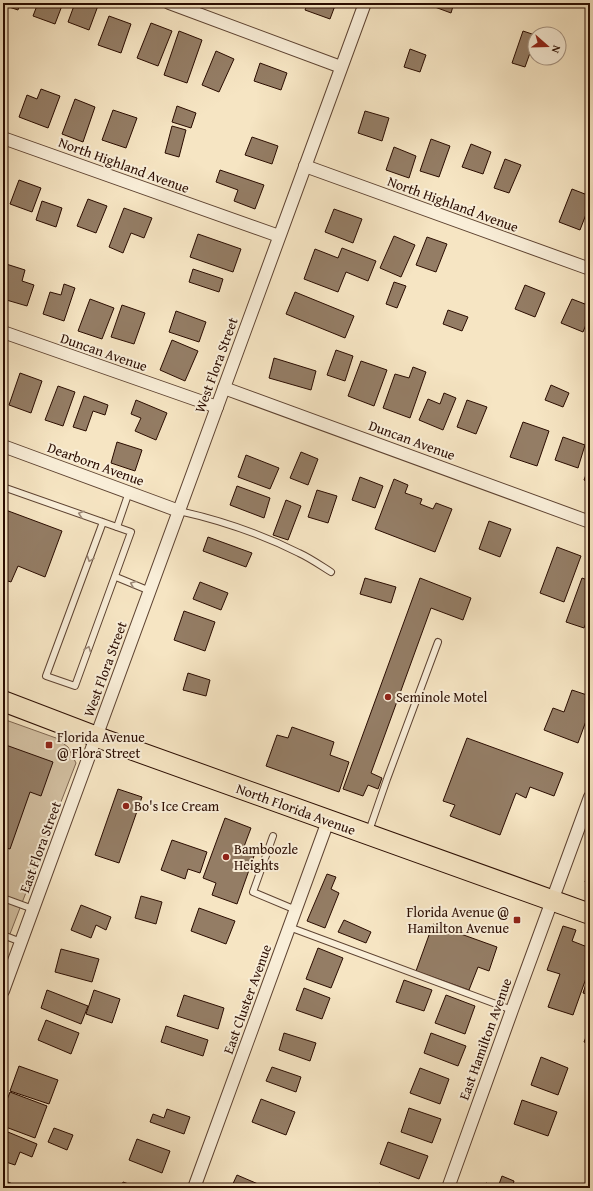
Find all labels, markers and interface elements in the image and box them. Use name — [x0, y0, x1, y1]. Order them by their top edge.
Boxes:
north arrow — [527, 26, 567, 66]
text: N — [547, 43, 565, 56]
street label: North Highland Avenue — [56, 132, 193, 198]
street label: North Highland Avenue — [385, 171, 522, 237]
street label: West Flora Street — [189, 314, 243, 415]
street label: Duncan Avenue — [58, 328, 151, 376]
street label: Duncan Avenue — [366, 415, 458, 465]
street label: Dearborn Avenue — [45, 437, 148, 491]
one-way arrow — [78, 511, 85, 519]
one-way arrow — [86, 555, 94, 562]
one-way arrow — [129, 580, 136, 588]
street label: West Flora Street — [78, 618, 132, 719]
one-way arrow — [84, 646, 92, 653]
place label: Seminole Motel — [396, 687, 487, 707]
marker: Seminole Motel — [383, 692, 393, 702]
place label: Florida Avenue @ Flora Street — [57, 727, 145, 763]
marker: Florida Avenue @ Flora Street — [44, 740, 54, 750]
street label: North Florida Avenue — [233, 778, 359, 840]
place label: Bo's Ice Cream — [134, 796, 220, 816]
street label: East Flora Street — [14, 798, 66, 895]
marker: Bo's Ice Cream — [121, 801, 131, 811]
place label: Bamboozle Heights — [234, 839, 299, 875]
marker: Bamboozle Heights — [221, 852, 231, 862]
place label: Florida Avenue @ Hamilton Avenue — [406, 902, 509, 938]
marker: Florida Avenue @ Hamilton Avenue — [512, 915, 522, 925]
street label: East Cluster Avenue — [218, 941, 276, 1057]
street label: East Hamilton Avenue — [454, 975, 517, 1103]

